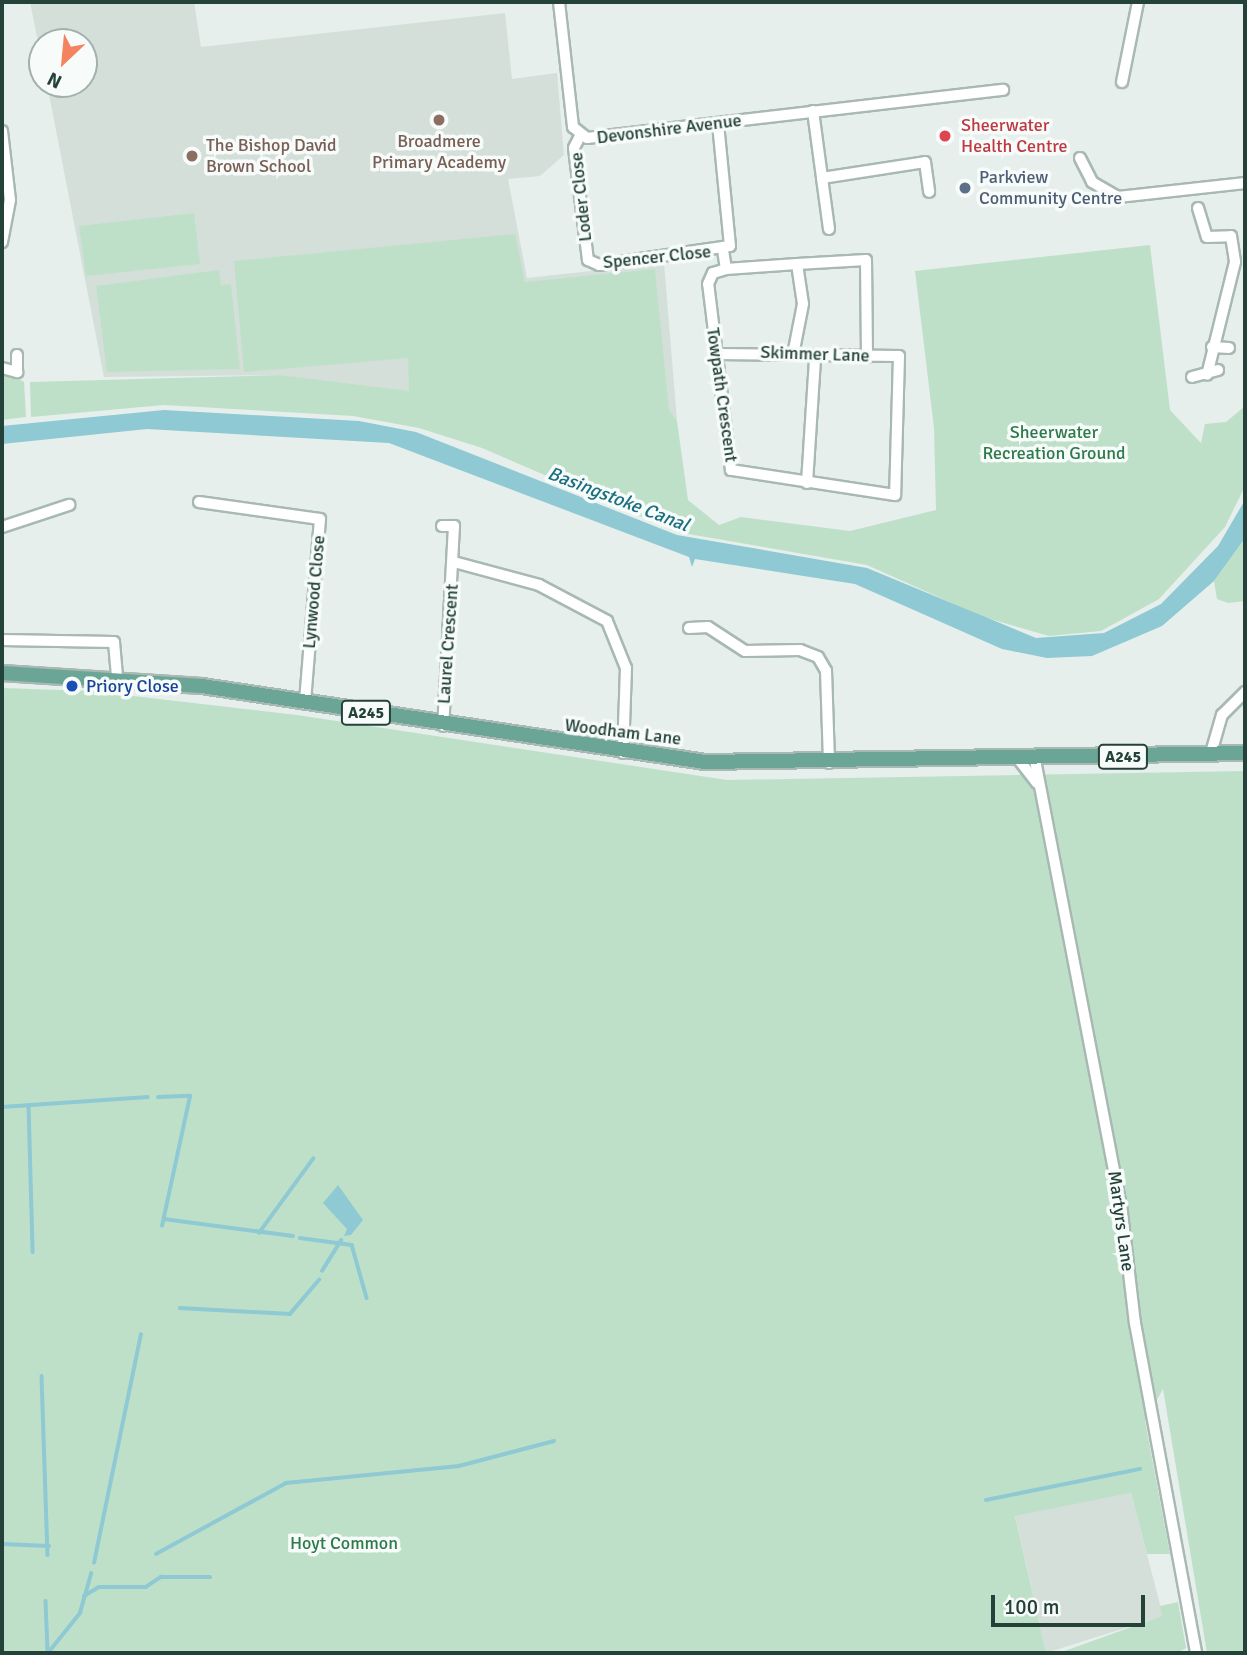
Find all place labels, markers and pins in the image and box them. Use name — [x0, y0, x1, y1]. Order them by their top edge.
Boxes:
marker: Broadmere Primary Academy — [431, 112, 447, 128]
place label: Sheerwater Health Centre — [961, 115, 1067, 158]
marker: Sheerwater Health Centre — [935, 126, 955, 146]
place label: Broadmere Primary Academy — [372, 131, 506, 174]
place label: The Bishop David Brown School — [206, 135, 337, 178]
marker: The Bishop David Brown School — [184, 148, 200, 164]
place label: Parkview Community Centre — [979, 167, 1122, 210]
marker: Parkview Community Centre — [957, 180, 973, 196]
place label: Priory Close — [86, 675, 179, 697]
marker: Priory Close — [64, 678, 80, 694]

